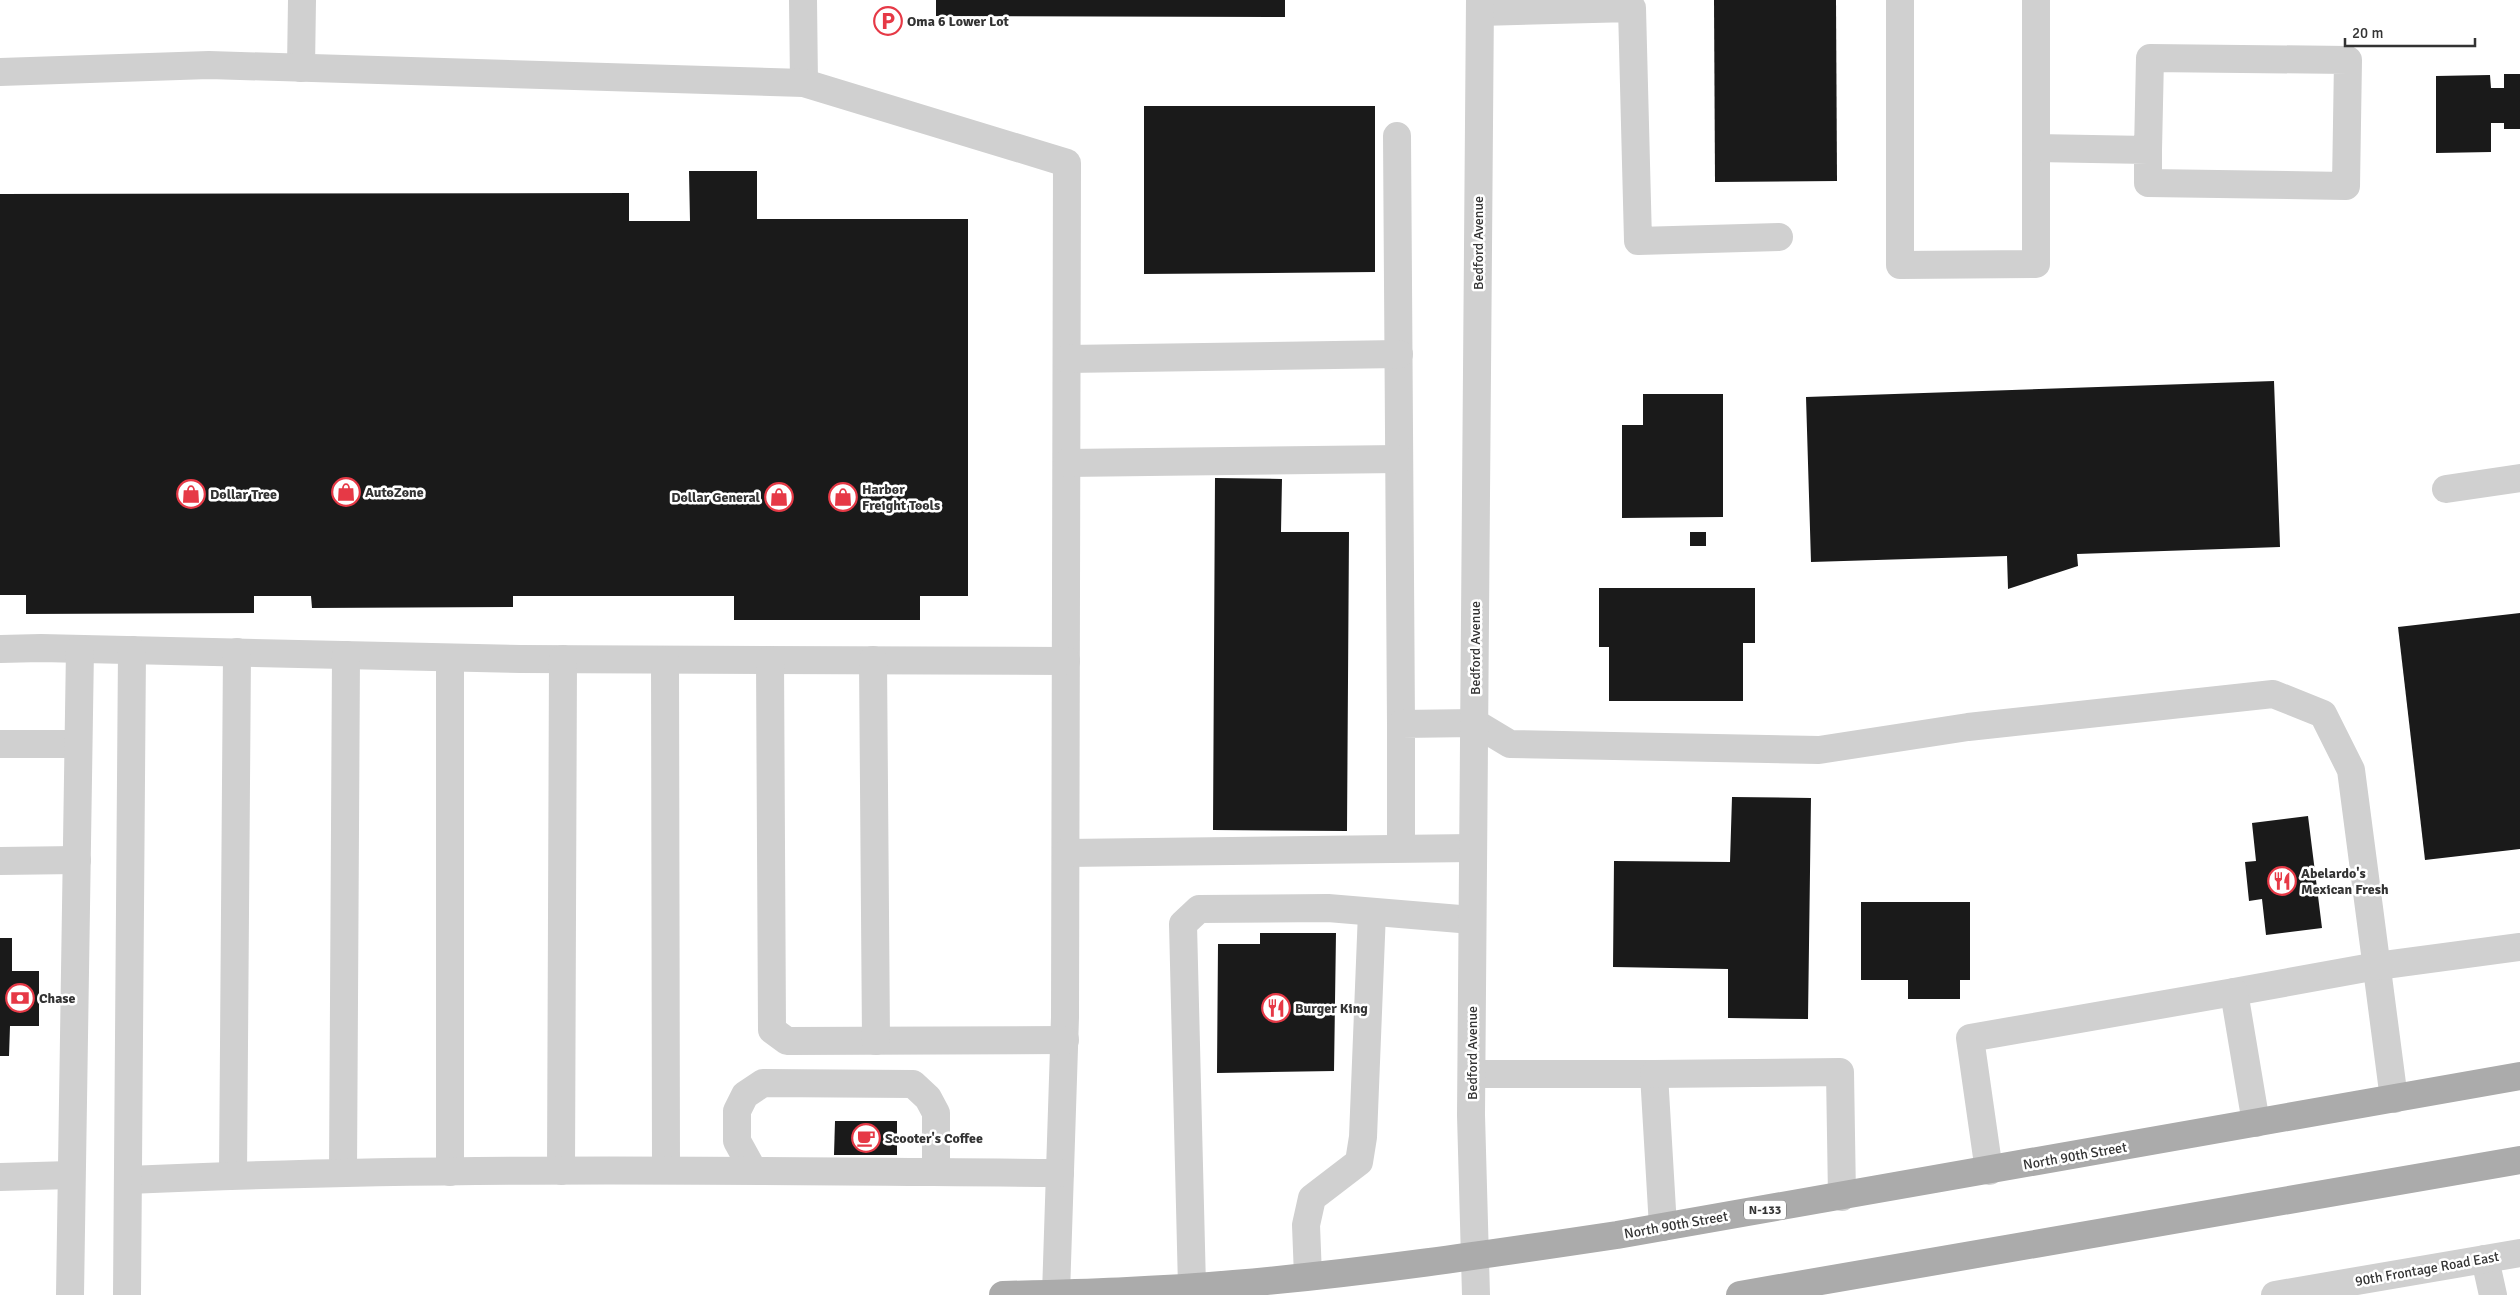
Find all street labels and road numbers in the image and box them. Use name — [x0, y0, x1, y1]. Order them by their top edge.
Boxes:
street label: Bedford Avenue — [1470, 196, 1487, 290]
street label: Bedford Avenue — [1467, 601, 1484, 695]
street label: Bedford Avenue — [1464, 1006, 1481, 1100]
street label: North 90th Street — [2022, 1138, 2128, 1173]
road number: N-133 — [1744, 1200, 1786, 1220]
street label: North 90th Street — [1623, 1207, 1729, 1242]
street label: 90th Frontage Road East — [2354, 1248, 2500, 1290]

